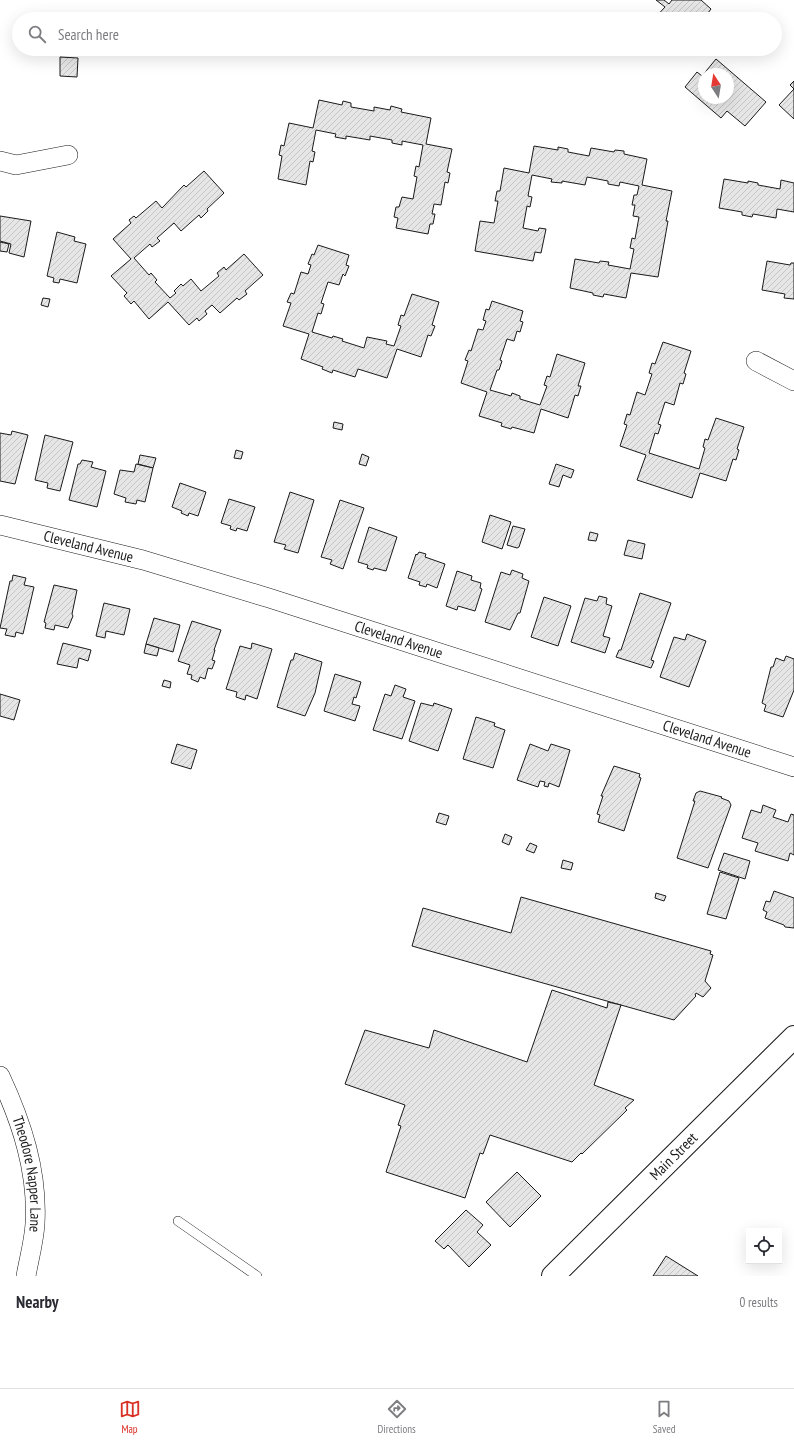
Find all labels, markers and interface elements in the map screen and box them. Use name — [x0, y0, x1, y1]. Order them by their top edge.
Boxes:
search box — [12, 12, 782, 56]
icon: search — [26, 23, 48, 45]
text: Search here — [58, 25, 119, 44]
north arrow — [698, 68, 734, 104]
street label: Cleveland Avenue — [42, 526, 135, 566]
street label: Cleveland Avenue — [352, 616, 445, 662]
street label: Cleveland Avenue — [661, 715, 754, 762]
street label: Theodore Napper Lane — [9, 1113, 45, 1233]
street label: Main Street — [645, 1128, 701, 1184]
map controls — [746, 1228, 782, 1264]
button: locate — [746, 1228, 782, 1264]
text: Nearby — [16, 1291, 59, 1313]
text: 0 results — [739, 1294, 778, 1311]
tab: Map — [119, 1398, 141, 1436]
tab: Directions — [378, 1398, 416, 1436]
tab: Saved — [653, 1398, 675, 1436]

